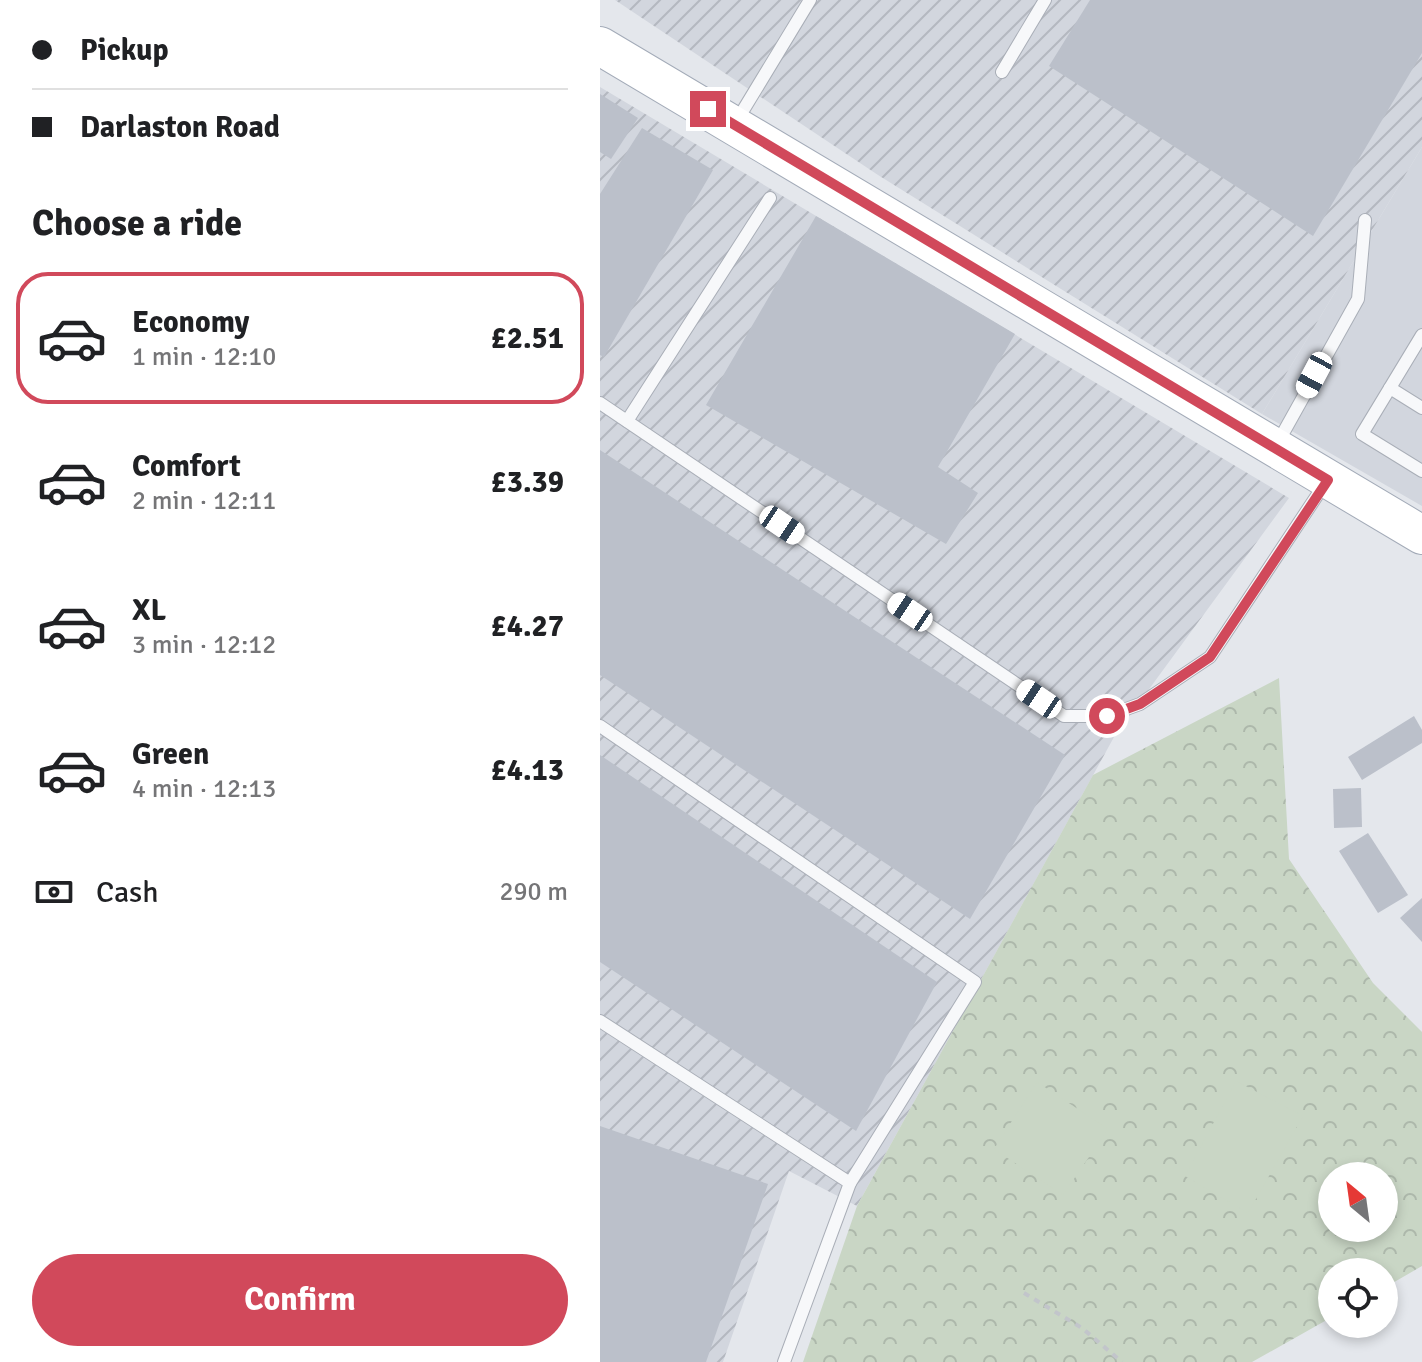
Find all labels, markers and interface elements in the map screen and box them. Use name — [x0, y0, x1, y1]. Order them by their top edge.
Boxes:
text: Pickup — [80, 32, 169, 69]
route end — [690, 91, 726, 127]
text: Darlaston Road — [80, 109, 280, 146]
text: Choose a ride — [32, 201, 242, 246]
icon: car — [36, 302, 108, 374]
text: Economy — [132, 304, 249, 341]
text: £2.51 — [491, 320, 564, 357]
text: 1 min · 12:10 — [132, 341, 276, 373]
car — [1292, 348, 1336, 402]
icon: car — [36, 446, 108, 518]
text: Comfort — [132, 448, 241, 485]
text: £3.39 — [491, 464, 564, 501]
text: 2 min · 12:11 — [132, 485, 276, 517]
car — [755, 502, 809, 548]
car — [883, 589, 937, 635]
icon: car — [36, 590, 108, 662]
text: XL — [132, 592, 166, 629]
text: £4.27 — [491, 608, 564, 645]
text: 3 min · 12:12 — [132, 629, 276, 661]
car — [1012, 676, 1066, 722]
route start — [1089, 698, 1125, 734]
icon: car — [36, 734, 108, 806]
text: Green — [132, 736, 209, 773]
text: £4.13 — [491, 752, 564, 789]
text: 4 min · 12:13 — [132, 773, 276, 805]
icon: cash — [32, 870, 76, 914]
text: Cash — [96, 874, 159, 911]
text: 290 m — [499, 876, 568, 908]
north arrow — [1318, 1162, 1398, 1242]
map controls — [1318, 1162, 1398, 1338]
button: Confirm — [32, 1254, 568, 1346]
button: locate — [1318, 1258, 1398, 1338]

